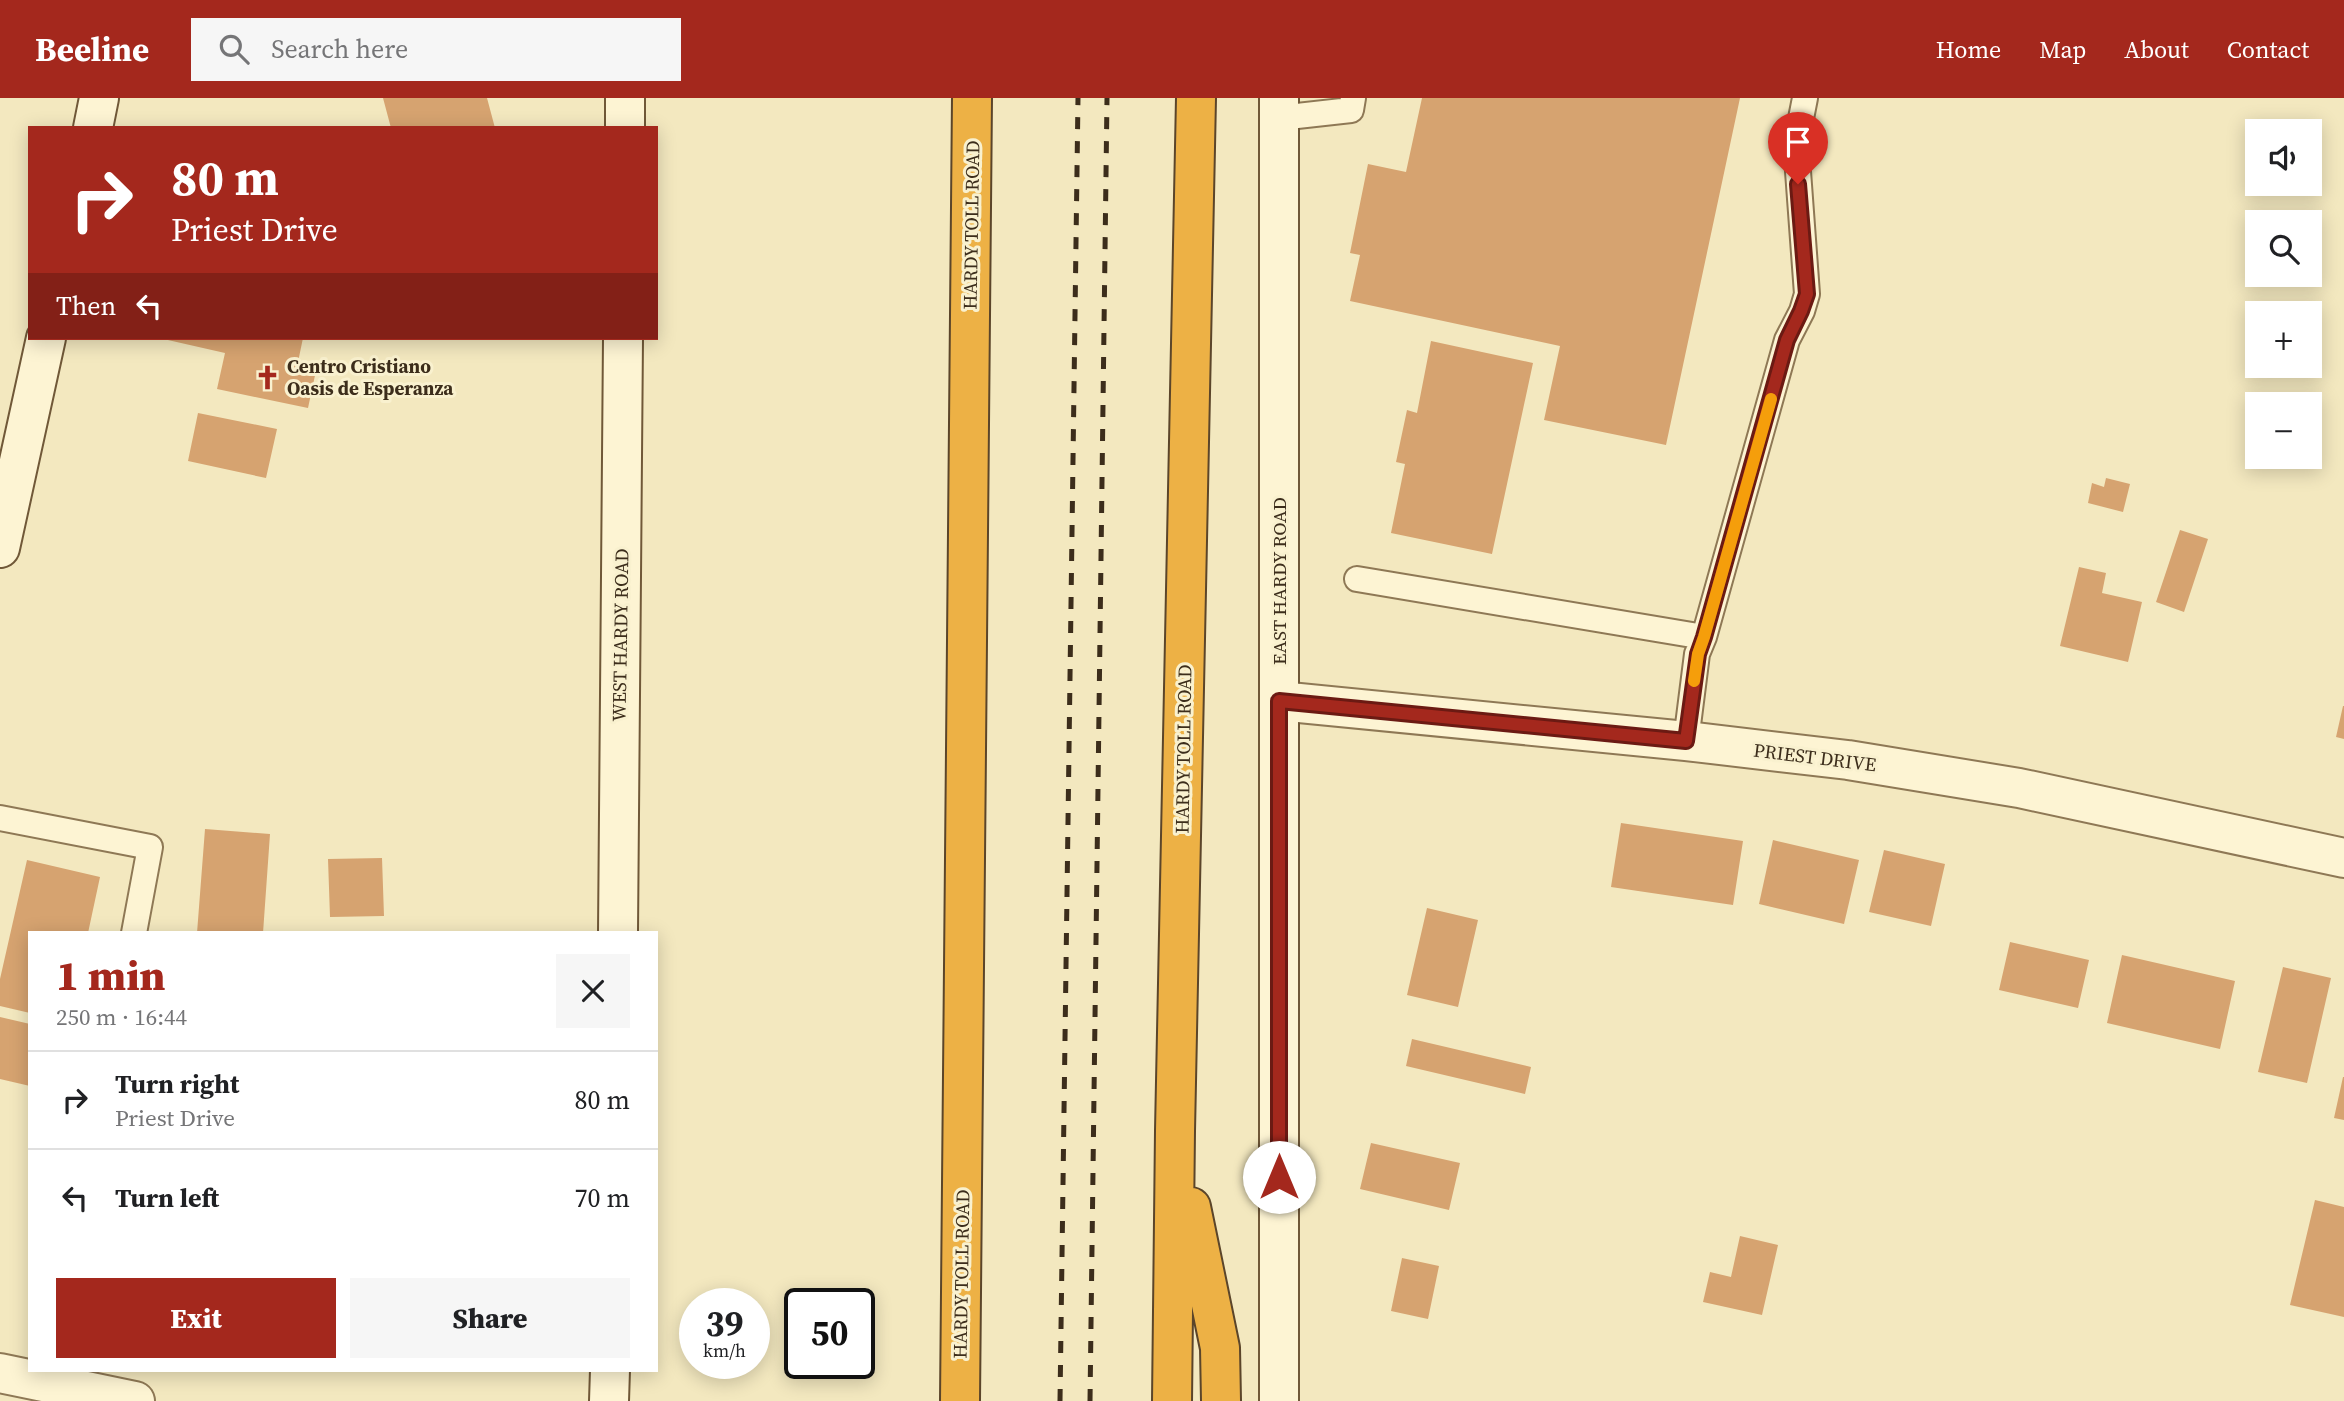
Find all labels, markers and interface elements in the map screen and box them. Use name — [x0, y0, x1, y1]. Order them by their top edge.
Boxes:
search box — [191, 18, 681, 81]
text: Beeline — [35, 27, 149, 72]
icon: search — [215, 30, 253, 68]
text: Search here — [271, 31, 408, 67]
text: Home — [1936, 33, 2001, 66]
text: Map — [2039, 33, 2086, 66]
text: About — [2124, 33, 2189, 66]
text: Contact — [2227, 33, 2309, 66]
pin — [1768, 112, 1828, 184]
map controls — [2245, 119, 2322, 469]
button: sound — [2245, 119, 2322, 196]
icon: arrive — [1779, 123, 1817, 161]
street label: HARDY TOLL ROAD — [957, 140, 985, 310]
text: 80 m — [171, 144, 279, 211]
icon: right — [56, 154, 147, 245]
text: Priest Drive — [171, 208, 338, 252]
button: search — [2245, 210, 2322, 287]
icon: left — [130, 287, 168, 325]
text: Then — [56, 288, 116, 324]
button: + — [2245, 301, 2322, 378]
place label: Centro Cristiano Oasis de Esperanza — [287, 353, 454, 401]
church icon: Centro Cristiano Oasis de Esperanza — [253, 363, 281, 391]
button: − — [2245, 392, 2322, 469]
street label: EAST HARDY ROAD — [1266, 497, 1292, 665]
street label: WEST HARDY ROAD — [605, 548, 635, 722]
street label: HARDY TOLL ROAD — [1169, 664, 1197, 834]
street label: PRIEST DRIVE — [1752, 737, 1878, 777]
text: 1 min — [56, 946, 166, 1004]
button: close — [556, 954, 630, 1028]
text: 250 m · 16:44 — [56, 1001, 187, 1033]
text: Turn right — [115, 1066, 239, 1102]
icon: right — [56, 1081, 94, 1119]
text: 80 m — [575, 1082, 630, 1118]
text: Priest Drive — [115, 1102, 235, 1134]
position arrow — [1242, 1140, 1316, 1214]
icon: left — [56, 1179, 94, 1217]
text: Turn left — [115, 1180, 219, 1216]
text: 70 m — [575, 1180, 630, 1216]
street label: HARDY TOLL ROAD — [947, 1189, 975, 1359]
button: Exit — [56, 1278, 336, 1358]
button: Share — [350, 1278, 630, 1358]
speed limit sign: 50 — [784, 1288, 875, 1379]
text: 39 — [706, 1300, 743, 1348]
text: km/h — [703, 1338, 746, 1363]

